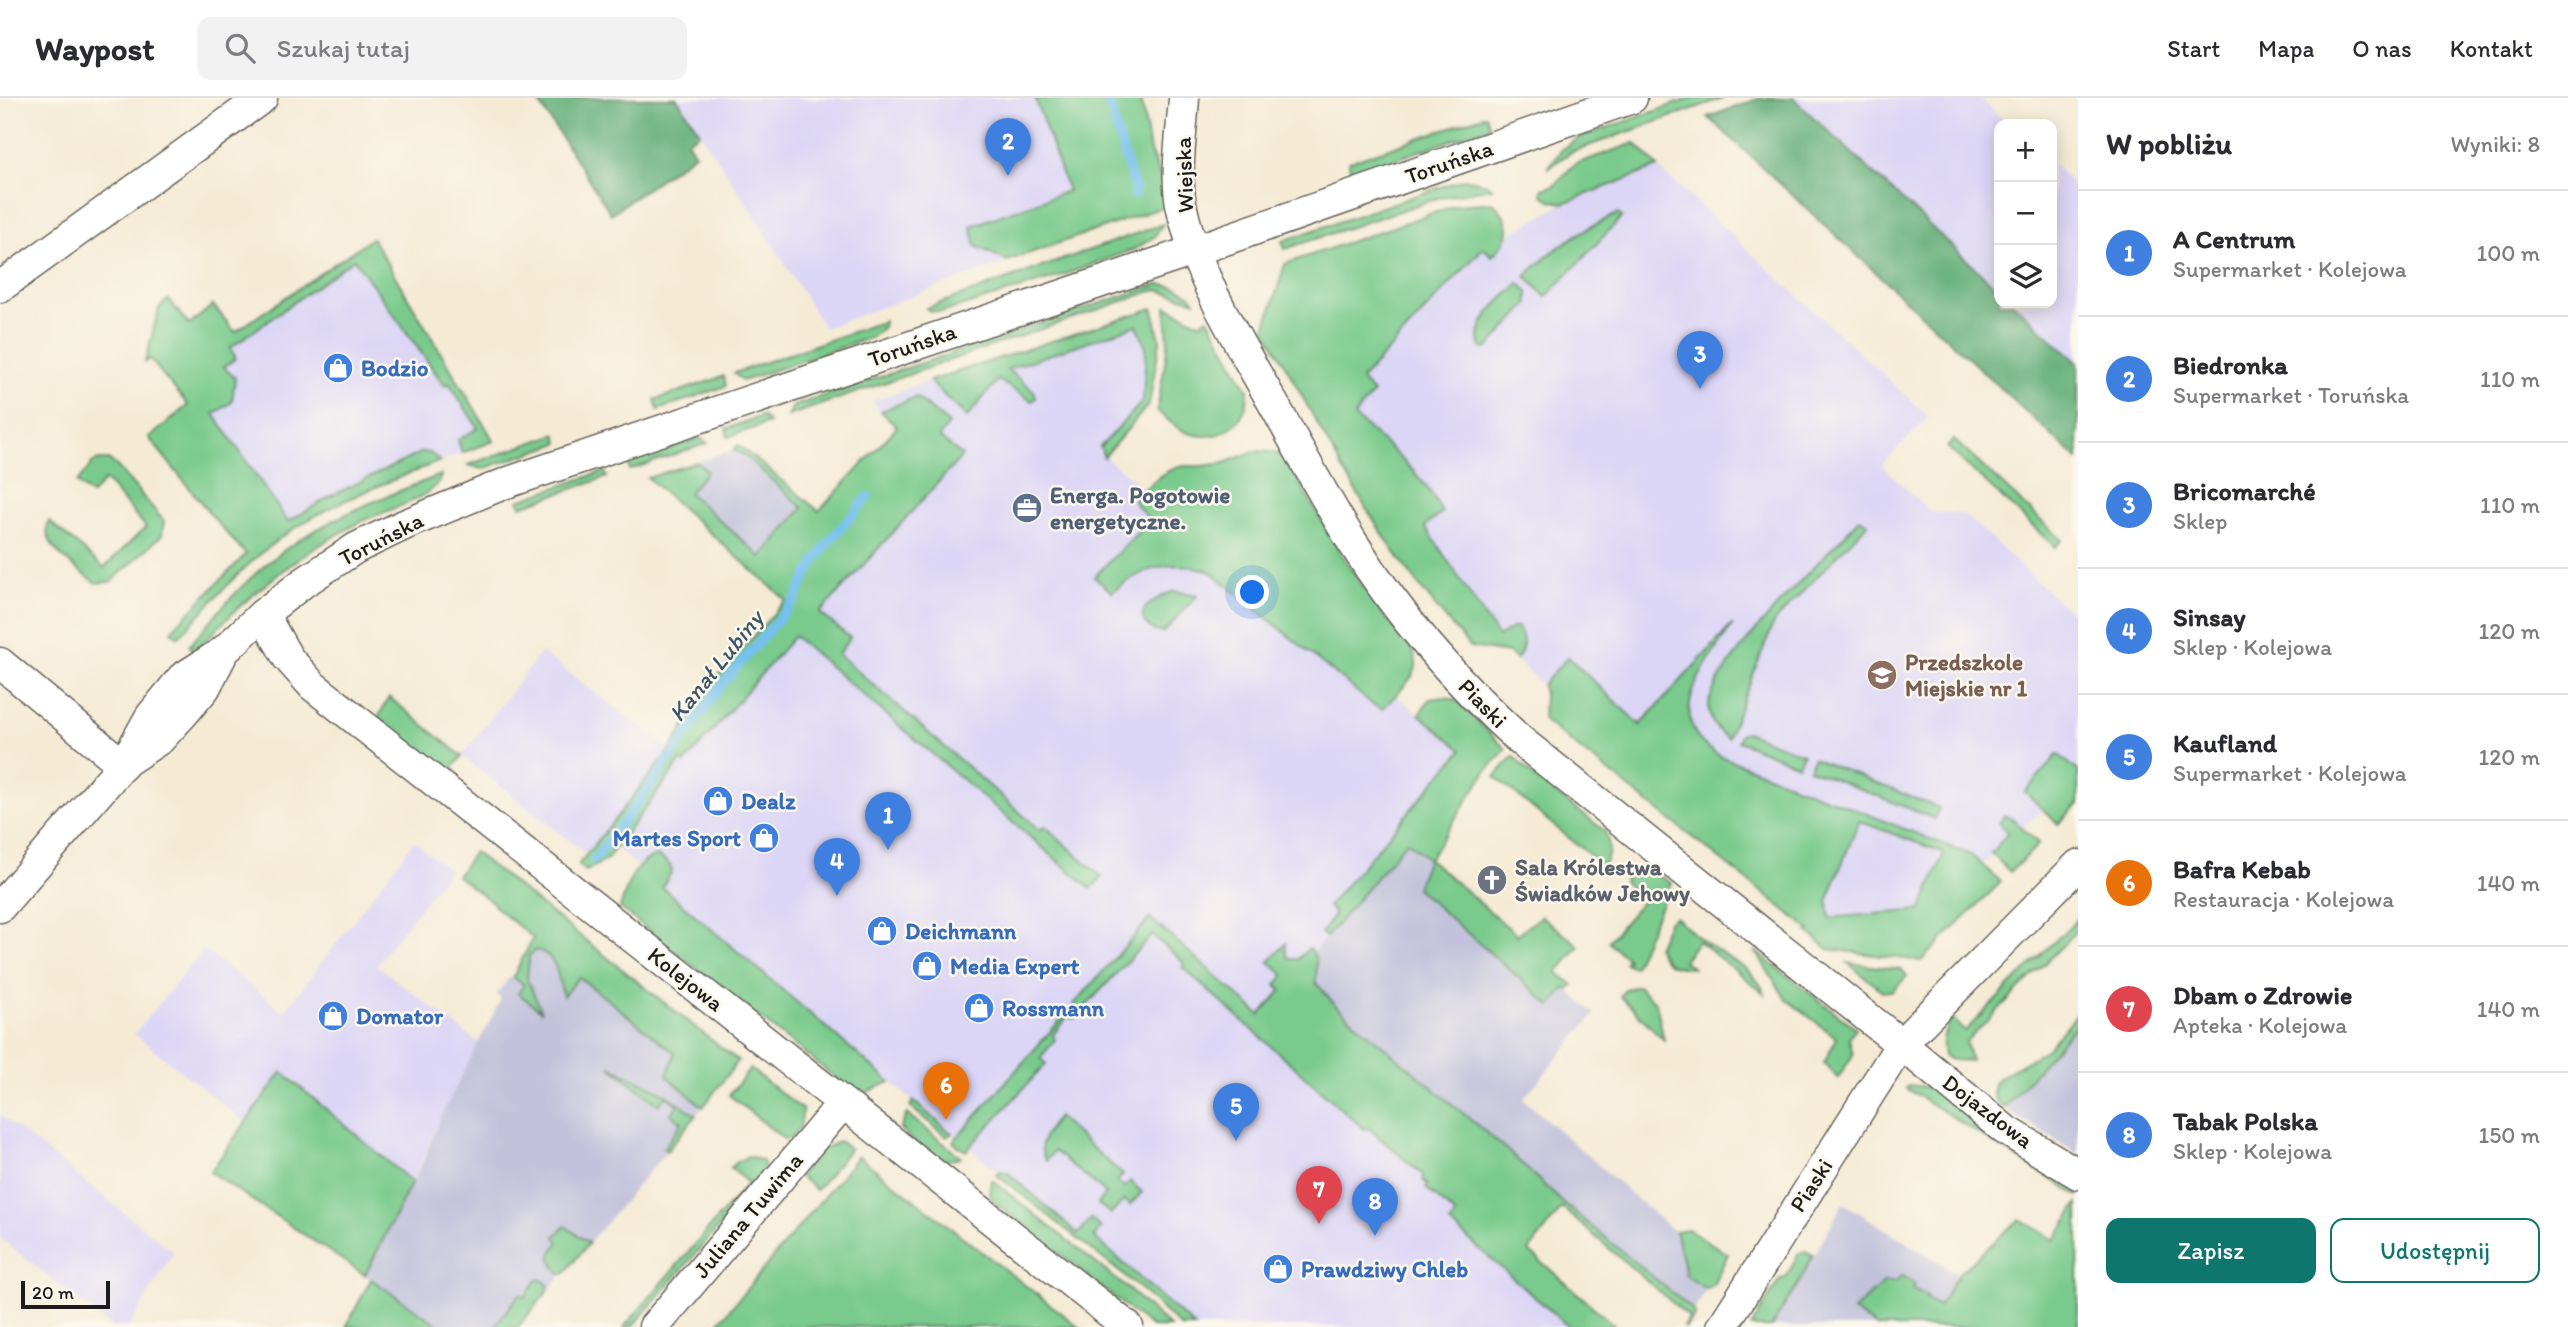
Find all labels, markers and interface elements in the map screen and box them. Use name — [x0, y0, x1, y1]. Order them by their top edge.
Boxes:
search box — [197, 17, 687, 80]
text: Waypost — [35, 29, 155, 68]
icon: search — [221, 29, 259, 67]
text: Szukaj tutaj — [277, 32, 410, 64]
text: Start — [2167, 34, 2220, 63]
text: Mapa — [2258, 34, 2314, 63]
text: O nas — [2352, 34, 2412, 63]
text: Kontakt — [2450, 34, 2533, 63]
pin: 2 — [985, 118, 1031, 176]
map controls — [1994, 119, 2057, 308]
button: + — [1994, 119, 2057, 182]
text: W pobliżu — [2106, 125, 2232, 162]
text: Wyniki: 8 — [2450, 130, 2540, 158]
street label: Toruńska — [1401, 134, 1497, 190]
street label: Wiejska — [1169, 136, 1199, 214]
button: − — [1994, 182, 2057, 245]
text: A Centrum — [2173, 223, 2295, 255]
text: 1 — [2124, 239, 2134, 267]
text: 100 m — [2476, 239, 2540, 267]
button: layers — [1994, 245, 2057, 308]
text: Supermarket · Kolejowa — [2173, 255, 2407, 283]
street label: Toruńska — [864, 317, 960, 373]
pin: 3 — [1677, 331, 1723, 389]
text: Biedronka — [2173, 349, 2288, 381]
shop icon: Bodzio — [321, 351, 355, 385]
place label: Bodzio — [361, 354, 429, 382]
text: 2 — [2123, 365, 2135, 393]
text: 110 m — [2480, 365, 2540, 393]
text: Supermarket · Toruńska — [2173, 381, 2409, 409]
text: Bricomarché — [2173, 475, 2316, 507]
place label: Energa. Pogotowie energetyczne. — [1050, 481, 1230, 535]
office icon: Energa. Pogotowie energetyczne. — [1010, 491, 1044, 525]
text: 3 — [2123, 491, 2135, 519]
text: 110 m — [2480, 491, 2540, 519]
street label: Toruńska — [334, 506, 428, 572]
text: Sklep — [2173, 507, 2227, 535]
your location — [1235, 575, 1269, 609]
text: Sinsay — [2173, 601, 2246, 633]
water label: Kanał Lubiny — [662, 602, 771, 727]
text: 4 — [2122, 617, 2136, 645]
text: 120 m — [2479, 617, 2540, 645]
text: Sklep · Kolejowa — [2173, 633, 2332, 661]
place label: Przedszkole Miejskie nr 1 — [1905, 648, 2028, 702]
school or university icon: Przedszkole Miejskie nr 1 — [1865, 658, 1899, 692]
street label: Piaski — [1453, 672, 1513, 734]
text: Kaufland — [2173, 727, 2277, 759]
text: 5 — [2123, 743, 2135, 771]
text: 120 m — [2479, 743, 2540, 771]
text: Supermarket · Kolejowa — [2173, 759, 2407, 787]
shop icon: Dealz — [701, 784, 735, 818]
place label: Dealz — [741, 787, 796, 815]
pin: 1 — [865, 792, 911, 850]
shop icon: Martes Sport — [747, 821, 781, 855]
place label: Martes Sport — [613, 824, 741, 852]
pin: 4 — [814, 838, 860, 896]
place label: Sala Królestwa Świadków Jehowy — [1515, 853, 1690, 907]
text: Bafra Kebab — [2173, 853, 2311, 885]
church icon: Sala Królestwa Świadków Jehowy — [1475, 863, 1509, 897]
text: 6 — [2123, 869, 2135, 897]
text: 140 m — [2477, 869, 2540, 897]
text: Restauracja · Kolejowa — [2173, 885, 2394, 913]
shop icon: Deichmann — [865, 914, 899, 948]
place label: Deichmann — [905, 917, 1017, 945]
street label: Kolejowa — [642, 941, 730, 1017]
shop icon: Media Expert — [910, 949, 944, 983]
place label: Media Expert — [950, 952, 1080, 980]
text: Dbam o Zdrowie — [2173, 979, 2352, 1011]
shop icon: Rossmann — [962, 991, 996, 1025]
place label: Rossmann — [1002, 994, 1105, 1022]
text: 7 — [2123, 995, 2135, 1023]
text: 140 m — [2477, 995, 2540, 1023]
shop icon: Domator — [316, 999, 350, 1033]
place label: Domator — [356, 1002, 444, 1030]
text: Apteka · Kolejowa — [2173, 1011, 2347, 1039]
pin: 6 — [923, 1062, 969, 1120]
street label: Dojazdowa — [1937, 1068, 2039, 1154]
pin: 5 — [1213, 1083, 1259, 1141]
text: Tabak Polska — [2173, 1105, 2318, 1137]
text: 8 — [2123, 1121, 2135, 1149]
text: 150 m — [2479, 1121, 2540, 1149]
text: Sklep · Kolejowa — [2173, 1137, 2332, 1165]
street label: Juliana Tuwima — [687, 1146, 809, 1284]
street label: Piaski — [1783, 1153, 1839, 1217]
pin: 7 — [1296, 1166, 1342, 1224]
pin: 8 — [1352, 1178, 1398, 1236]
button: Zapisz — [2106, 1218, 2316, 1283]
button: Udostępnij — [2330, 1218, 2540, 1283]
shop icon: Prawdziwy Chleb — [1261, 1252, 1295, 1286]
place label: Prawdziwy Chleb — [1301, 1255, 1468, 1283]
scale bar — [21, 1278, 110, 1310]
text: 20 m — [32, 1281, 74, 1304]

